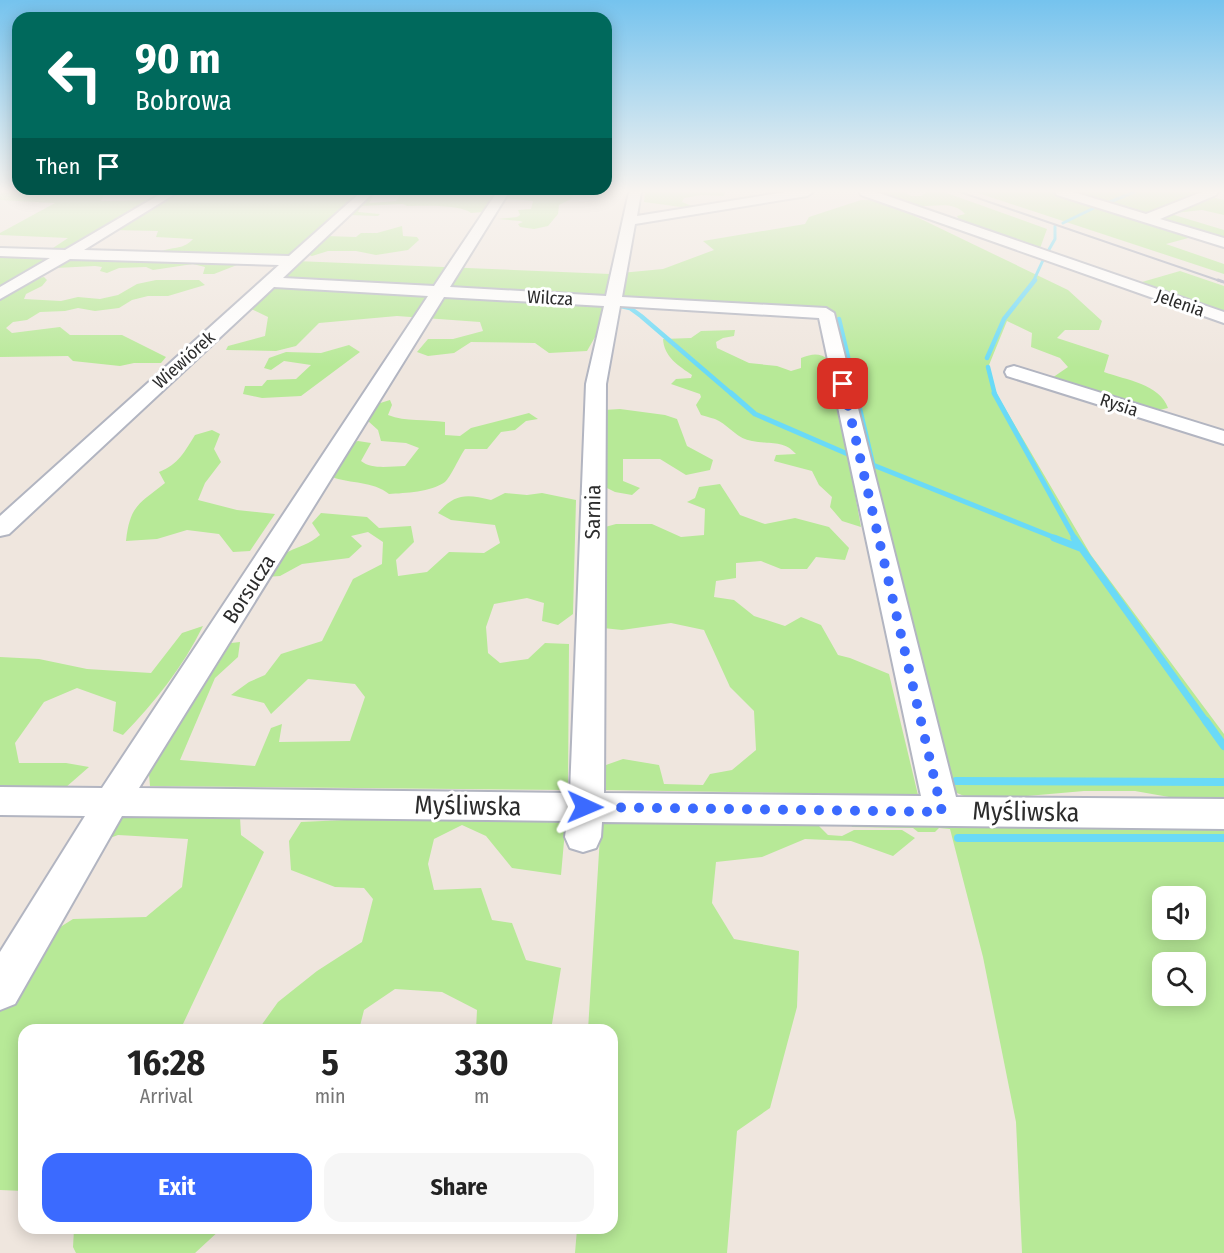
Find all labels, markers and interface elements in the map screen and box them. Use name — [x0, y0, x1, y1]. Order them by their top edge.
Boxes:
text: 90 m — [135, 34, 220, 84]
icon: left — [36, 36, 114, 114]
text: Bobrowa — [135, 85, 232, 117]
icon: arrive — [92, 150, 125, 183]
text: Then — [36, 153, 80, 180]
street label: Jelenia — [1153, 284, 1207, 322]
street label: Wilcza — [526, 286, 574, 310]
street label: Wiewiórek — [148, 326, 220, 394]
pin — [817, 358, 868, 409]
icon: arrive — [826, 367, 859, 400]
street label: Rysia — [1097, 389, 1141, 422]
street label: Sarnia — [580, 484, 606, 540]
street label: Borsucza — [217, 550, 281, 628]
position arrow — [553, 775, 617, 839]
street label: Myśliwska — [414, 790, 522, 822]
street label: Myśliwska — [972, 796, 1080, 828]
map controls — [1152, 886, 1206, 1006]
button: sound — [1152, 886, 1206, 940]
button: search — [1152, 952, 1206, 1006]
text: 16:28 — [127, 1041, 205, 1085]
text: 5 — [321, 1041, 339, 1085]
text: 330 — [455, 1041, 509, 1085]
text: Arrival — [140, 1084, 193, 1108]
text: min — [315, 1084, 346, 1108]
text: m — [474, 1084, 489, 1108]
button: Exit — [42, 1153, 312, 1222]
button: Share — [324, 1153, 594, 1222]

